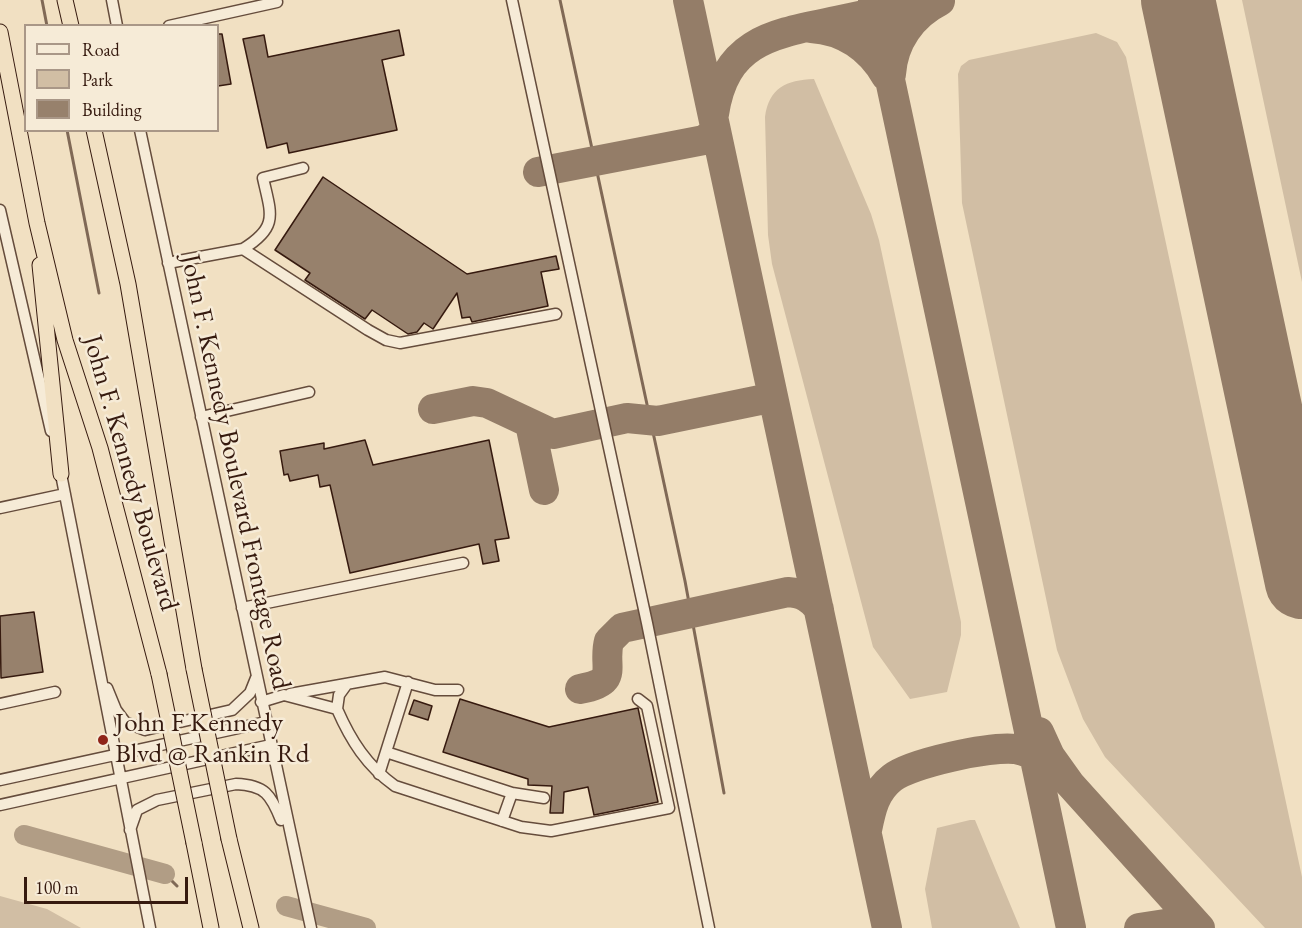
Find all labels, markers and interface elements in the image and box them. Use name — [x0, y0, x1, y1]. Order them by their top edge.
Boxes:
legend — [24, 24, 219, 132]
text: Road — [82, 38, 120, 61]
text: Park — [82, 68, 113, 91]
text: Building — [82, 98, 142, 121]
street label: John F. Kennedy Boulevard Frontage Road — [173, 251, 297, 693]
street label: John F. Kennedy Boulevard — [75, 332, 185, 614]
place label: John F Kennedy Blvd @ Rankin Rd — [115, 708, 309, 771]
marker: John F Kennedy Blvd @ Rankin Rd — [96, 733, 110, 747]
scale bar — [27, 865, 190, 903]
text: 100 m — [35, 876, 79, 899]

